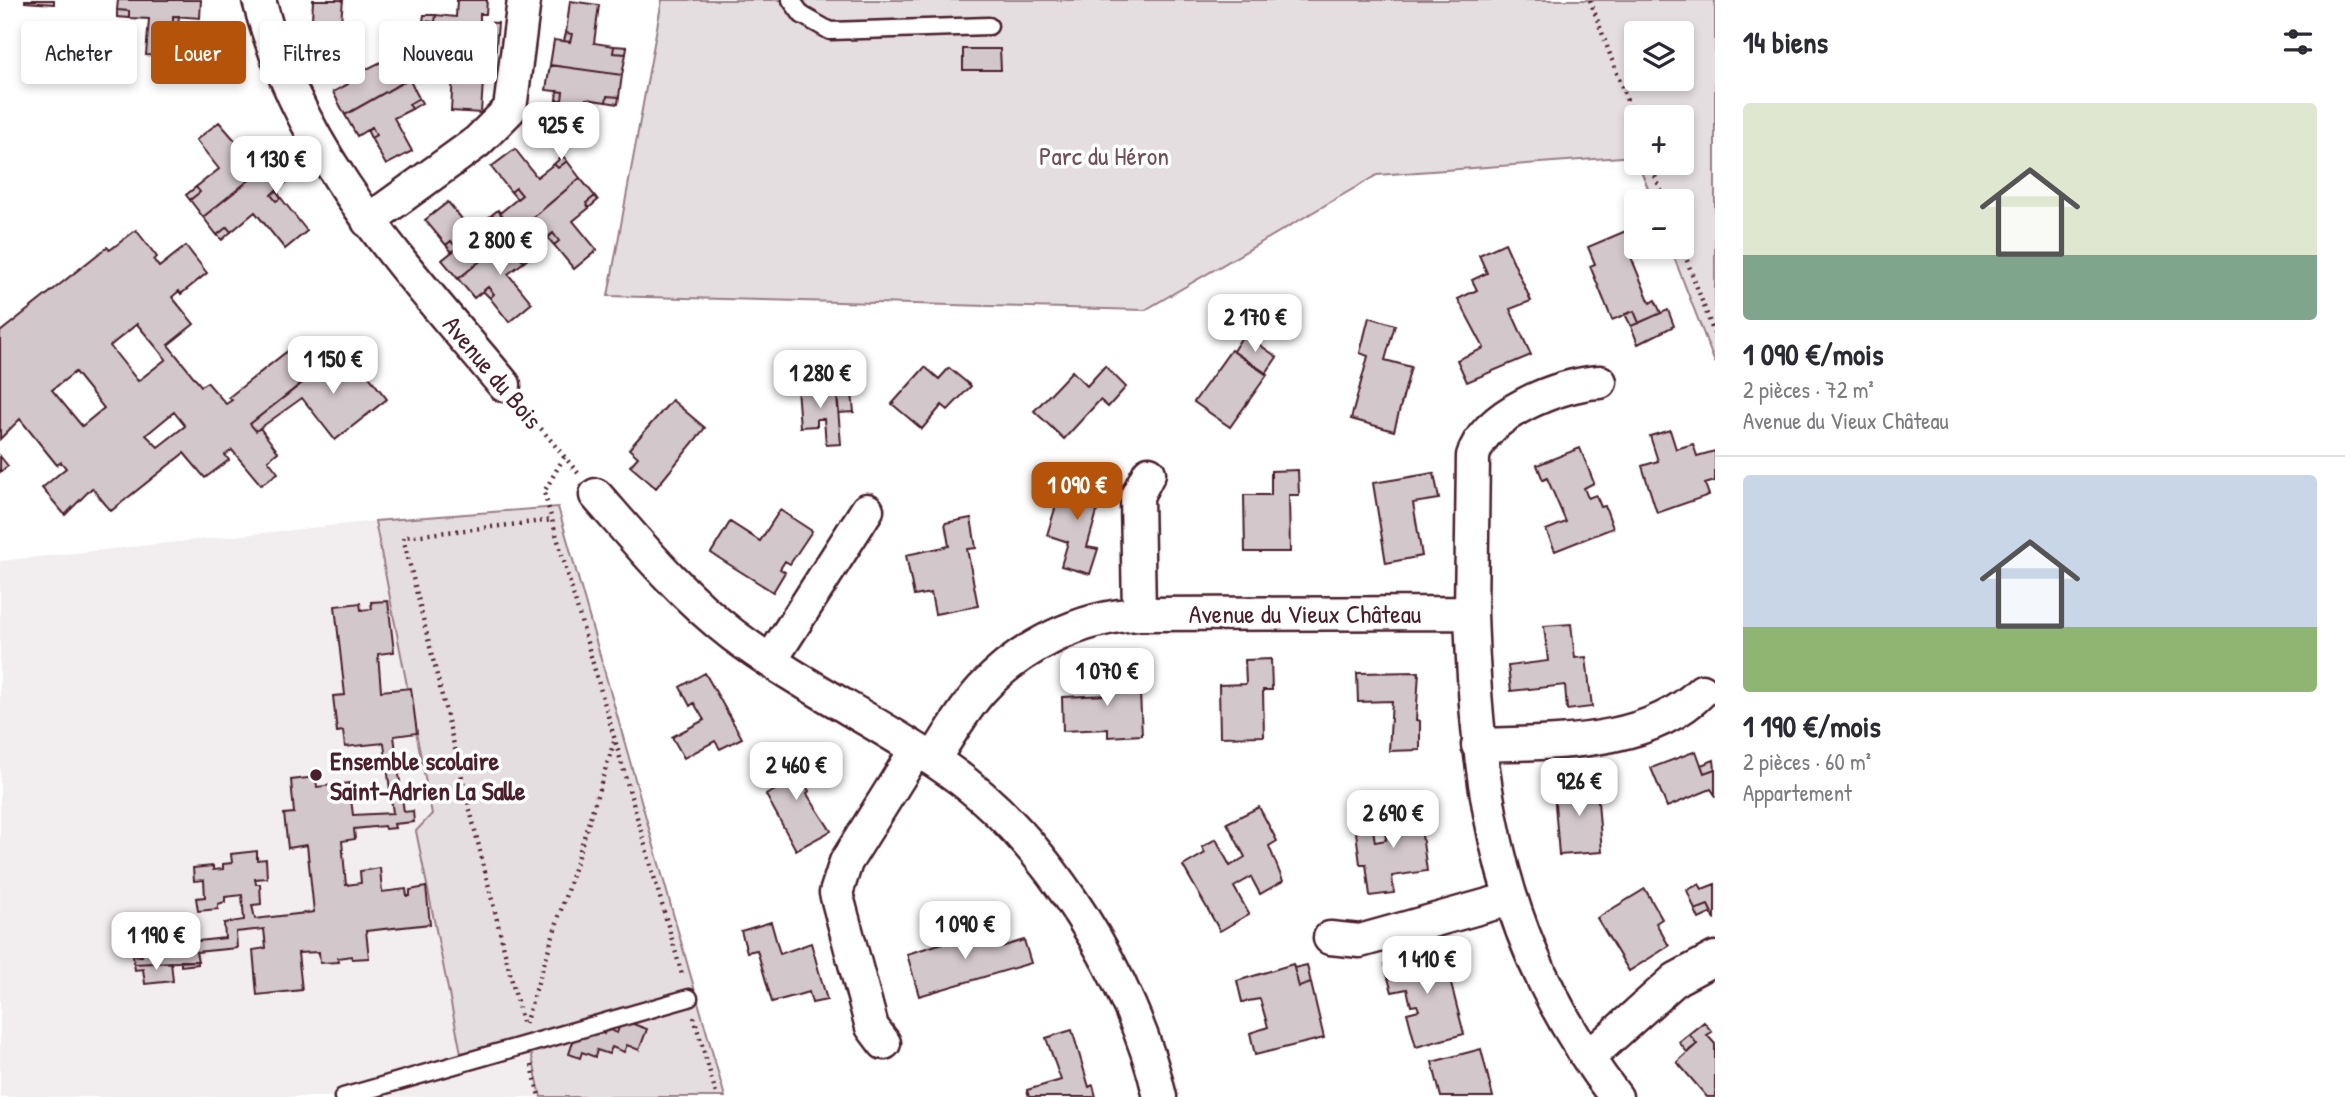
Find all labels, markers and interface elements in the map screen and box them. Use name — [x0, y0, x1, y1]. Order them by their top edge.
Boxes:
chip: Acheter — [21, 21, 137, 84]
chip: Louer — [151, 21, 246, 84]
chip: Filtres — [260, 21, 365, 84]
chip: Nouveau — [379, 21, 497, 84]
map controls — [1624, 21, 1694, 259]
button: layers — [1624, 21, 1694, 91]
text: 14 biens — [1743, 22, 1828, 62]
icon: filters — [2279, 23, 2317, 61]
pin: 925 € — [512, 102, 610, 162]
button: + — [1624, 105, 1694, 175]
text: 925 € — [538, 109, 584, 140]
pin: 1 130 € — [211, 136, 341, 196]
park label: Parc du Héron — [1039, 138, 1169, 173]
text: 1 130 € — [247, 143, 305, 174]
icon: home — [1967, 149, 2093, 275]
button: − — [1624, 189, 1694, 259]
pin: 2 800 € — [435, 218, 565, 277]
text: 2 800 € — [469, 224, 531, 255]
pin: 2 170 € — [1190, 294, 1320, 354]
text: 2 170 € — [1224, 301, 1286, 332]
street label: Avenue du Bois — [435, 308, 551, 436]
text: 1 090 €/mois — [1743, 334, 1883, 374]
pin: 1 150 € — [268, 336, 398, 396]
text: 1 150 € — [304, 343, 362, 374]
pin: 1 280 € — [755, 350, 885, 410]
text: 1 280 € — [789, 357, 851, 388]
text: 2 pièces · 72 m² — [1743, 374, 1874, 405]
text: Avenue du Vieux Château — [1743, 405, 1949, 436]
pin: 1 090 € — [1012, 462, 1142, 522]
text: 1 090 € — [1047, 469, 1107, 500]
icon: home — [1967, 521, 2093, 647]
street label: Avenue du Vieux Château — [1189, 596, 1421, 631]
pin: 1 070 € — [1042, 648, 1172, 708]
text: 1 070 € — [1076, 655, 1138, 686]
text: 1 190 €/mois — [1743, 706, 1881, 746]
pin: 2 460 € — [731, 742, 861, 802]
place label: Ensemble scolaire Saint-Adrien La Salle — [330, 743, 526, 808]
text: 2 pièces · 60 m² — [1743, 746, 1871, 777]
text: 2 460 € — [766, 749, 826, 780]
pin: 926 € — [1530, 758, 1628, 818]
text: 926 € — [1557, 765, 1601, 796]
marker: Ensemble scolaire Saint-Adrien La Salle — [308, 767, 324, 783]
text: Appartement — [1743, 777, 1852, 808]
pin: 2 690 € — [1328, 790, 1458, 850]
text: 2 690 € — [1363, 797, 1423, 828]
pin: 1 090 € — [900, 902, 1030, 961]
text: 1 090 € — [935, 908, 995, 939]
pin: 1 190 € — [91, 912, 221, 972]
text: 1 190 € — [127, 919, 185, 950]
pin: 1 410 € — [1362, 936, 1492, 996]
text: 1 410 € — [1398, 943, 1456, 974]

